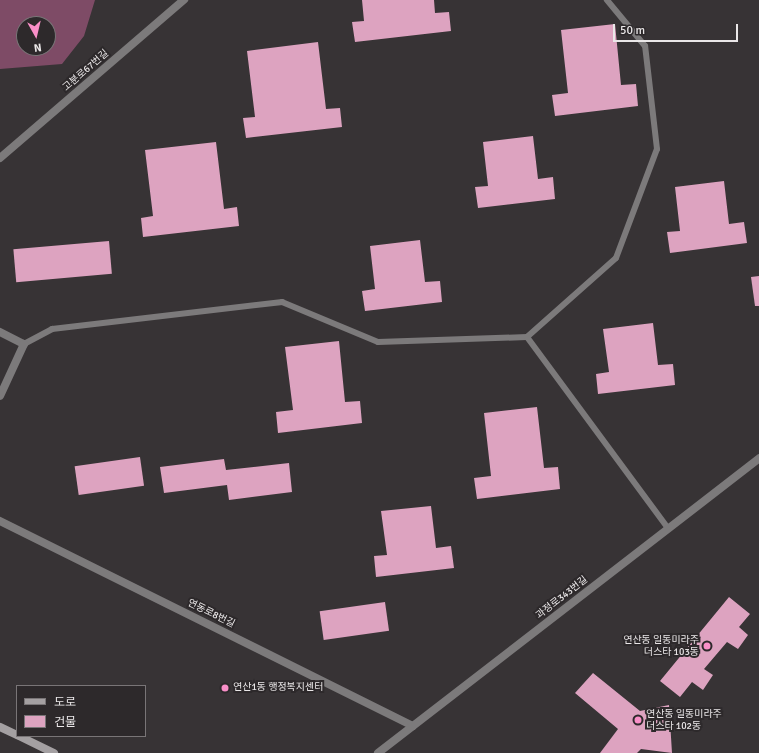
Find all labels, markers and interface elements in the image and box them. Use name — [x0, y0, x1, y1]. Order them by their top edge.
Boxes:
north arrow — [16, 16, 56, 56]
scale bar — [615, 16, 740, 42]
text: 50 m — [620, 23, 645, 38]
text: N — [33, 40, 42, 54]
street label: 고분로67번길 — [61, 48, 111, 94]
street label: 과정로343번길 — [534, 574, 590, 622]
street label: 연동로8번길 — [185, 597, 237, 631]
place label: 연산동 일동미라주 더스타 103동 — [623, 634, 699, 658]
marker: 연산동 일동미라주 더스타 103동 — [702, 641, 712, 651]
place label: 연산1동 행정복지센터 — [233, 682, 323, 694]
marker: 연산1동 행정복지센터 — [220, 683, 230, 693]
legend — [16, 685, 146, 737]
text: 도로 — [54, 695, 76, 710]
place label: 연산동 일동미라주 더스타 102동 — [646, 708, 722, 732]
text: 건물 — [54, 715, 76, 730]
marker: 연산동 일동미라주 더스타 102동 — [633, 715, 643, 725]

